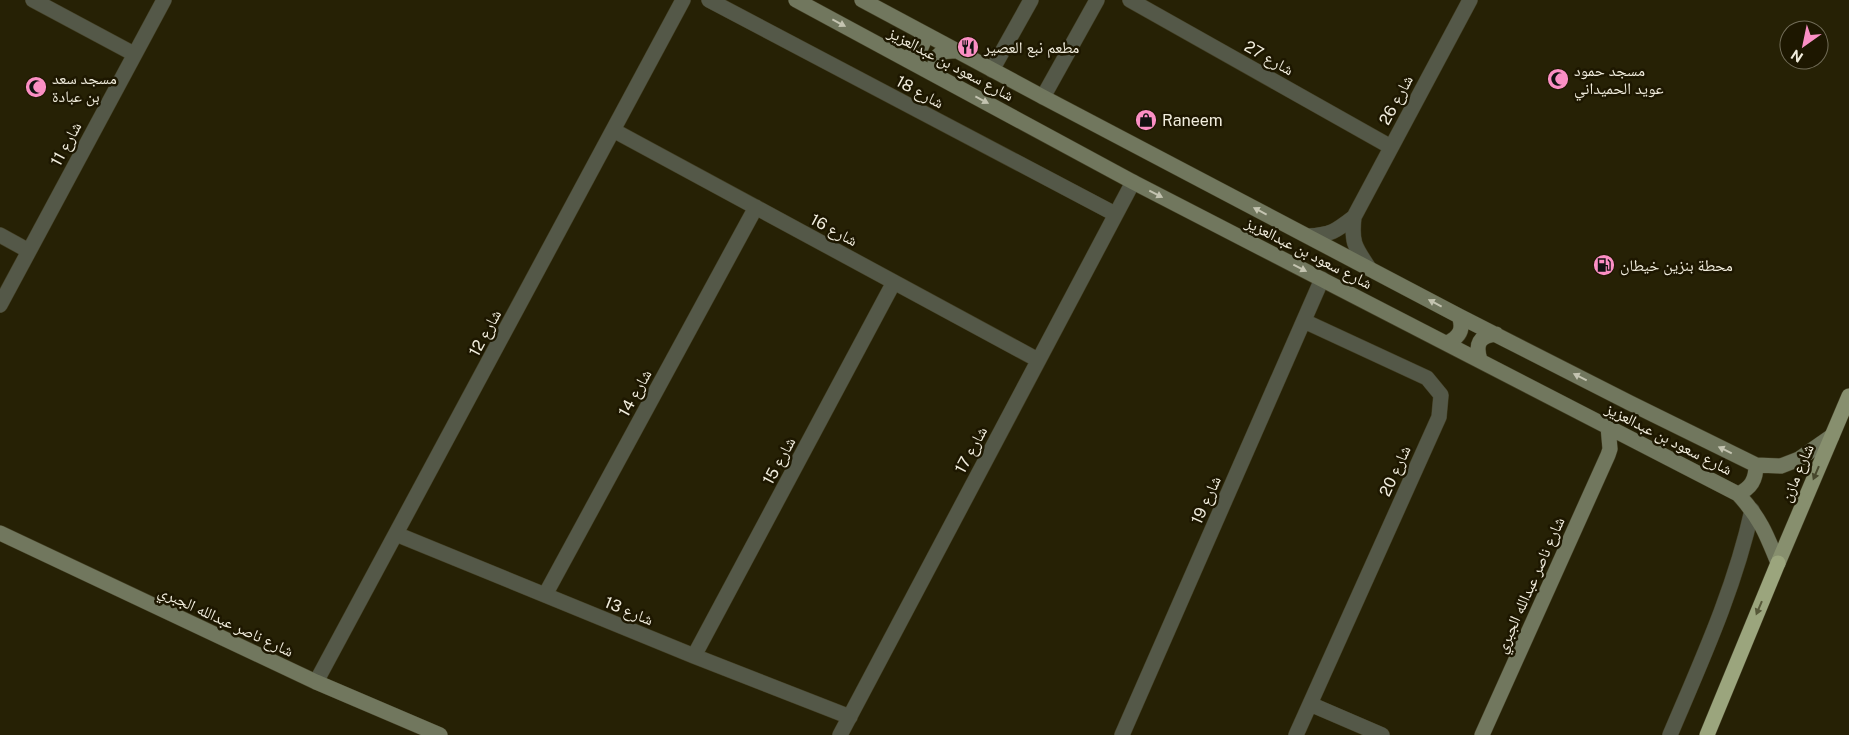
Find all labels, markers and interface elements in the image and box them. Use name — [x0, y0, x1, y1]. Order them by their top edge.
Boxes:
one-way arrow — [831, 19, 846, 27]
north arrow — [1779, 20, 1829, 70]
street label: شارع سعود بن عبدالعزيز — [884, 22, 1017, 106]
restaurant icon: مطعم نبع العصير — [956, 35, 980, 59]
street label: شارع 27 — [1241, 37, 1297, 80]
place label: مطعم نبع العصير — [983, 38, 1079, 58]
text: N — [1788, 46, 1806, 66]
place label: مسجد حمود عويد الحميداني — [1574, 61, 1664, 101]
mosque icon: مسجد حمود عويد الحميداني — [1546, 67, 1570, 91]
place label: مسجد سعد بن عبادة — [52, 69, 117, 107]
street label: شارع 18 — [892, 72, 947, 113]
street label: شارع 26 — [1375, 72, 1418, 129]
mosque icon: مسجد سعد بن عبادة — [24, 75, 48, 99]
one-way arrow — [974, 96, 989, 104]
shop icon: Raneem — [1134, 108, 1158, 132]
place label: Raneem — [1162, 111, 1223, 130]
street label: شارع 11 — [46, 119, 86, 170]
one-way arrow — [1148, 190, 1163, 198]
one-way arrow — [1253, 207, 1268, 215]
street label: شارع 16 — [807, 210, 861, 251]
street label: شارع سعود بن عبدالعزيز — [1241, 212, 1376, 294]
fuel station icon: محطة بنزين خيطان — [1592, 253, 1616, 277]
place label: محطة بنزين خيطان — [1620, 256, 1733, 276]
one-way arrow — [1293, 264, 1307, 272]
one-way arrow — [1428, 299, 1442, 307]
street label: شارع 12 — [465, 306, 506, 360]
street label: شارع 14 — [614, 366, 657, 420]
one-way arrow — [1572, 373, 1587, 381]
street label: شارع سعود بن عبدالعزيز — [1601, 398, 1736, 480]
street label: شارع 17 — [951, 423, 992, 477]
street label: شارع 15 — [759, 434, 800, 488]
street label: شارع مازن — [1776, 441, 1819, 505]
street label: شارع 20 — [1375, 443, 1416, 500]
one-way arrow — [1718, 446, 1732, 454]
one-way arrow — [1812, 466, 1820, 481]
street label: شارع 19 — [1187, 473, 1226, 527]
street label: شارع ناصر عبدالله الجبري — [1491, 514, 1571, 657]
street label: شارع ناصر عبدالله الجبري — [154, 581, 297, 663]
street label: شارع 13 — [601, 593, 656, 630]
one-way arrow — [1755, 601, 1762, 616]

